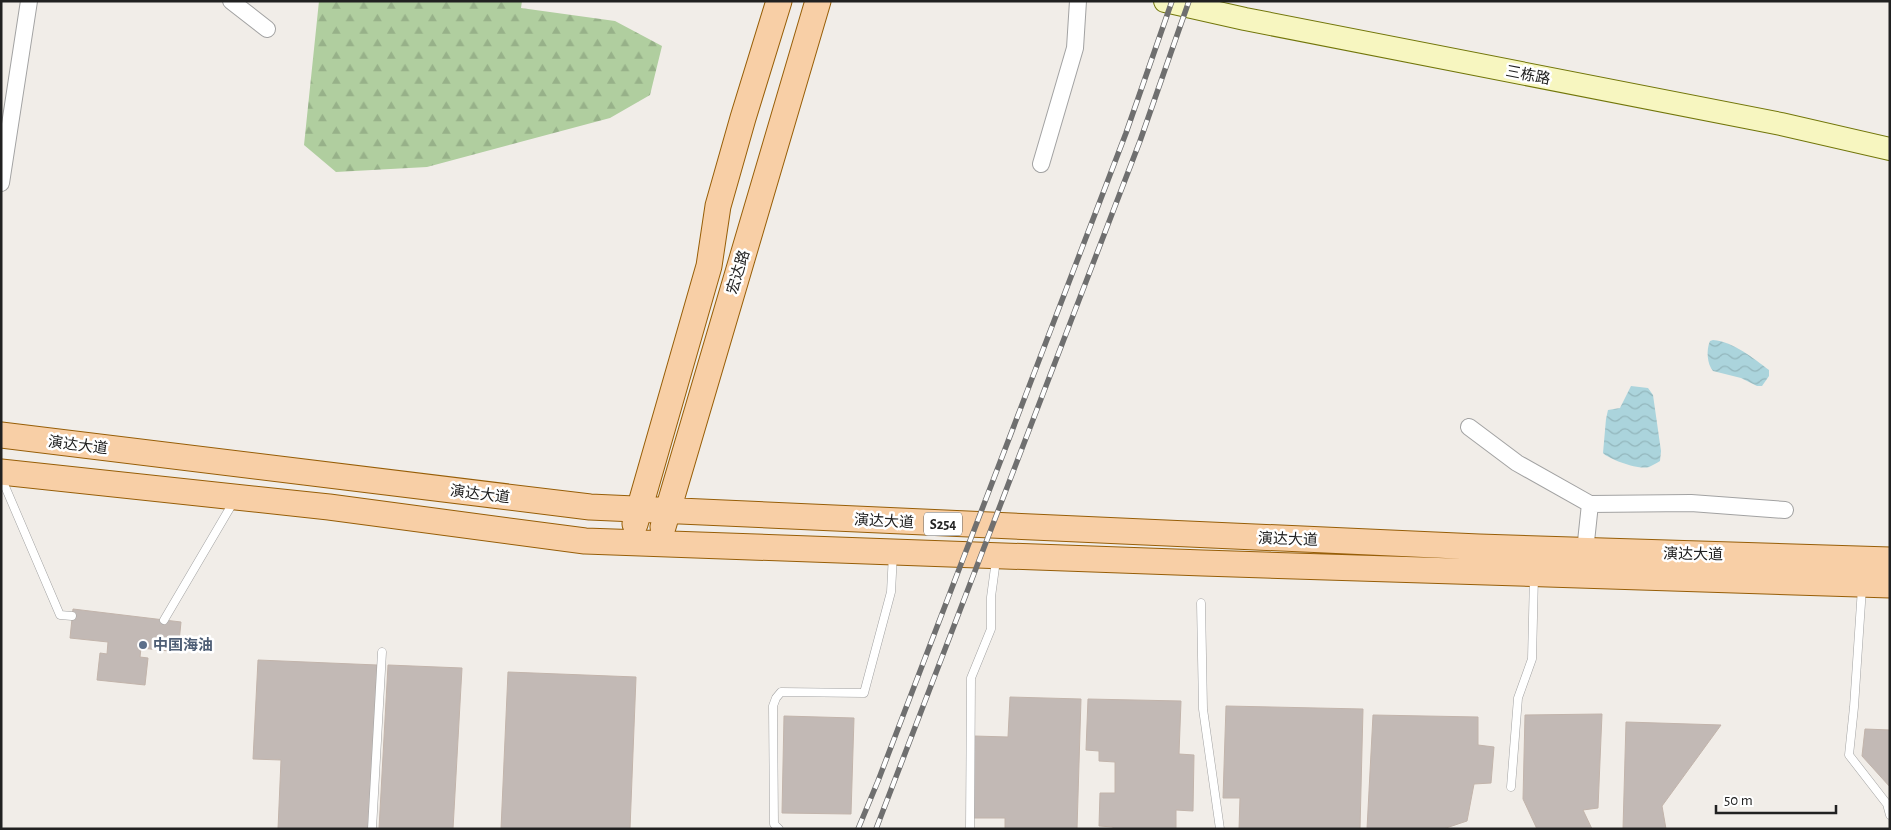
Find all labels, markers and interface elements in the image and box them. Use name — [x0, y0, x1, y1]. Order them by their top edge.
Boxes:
street label: 三栋路 — [1504, 62, 1552, 87]
street label: 宏达路 — [724, 248, 752, 296]
street label: 演达大道 — [47, 433, 109, 457]
street label: 演达大道 — [449, 482, 511, 506]
street label: 演达大道 — [854, 511, 914, 531]
road number: S254 — [924, 512, 962, 536]
street label: 演达大道 — [1258, 530, 1318, 548]
street label: 演达大道 — [1663, 545, 1723, 563]
place label: 中国海油 — [153, 637, 213, 653]
marker: 中国海油 — [137, 639, 149, 651]
scale bar — [1716, 782, 1836, 814]
text: 50 m — [1724, 793, 1753, 808]

